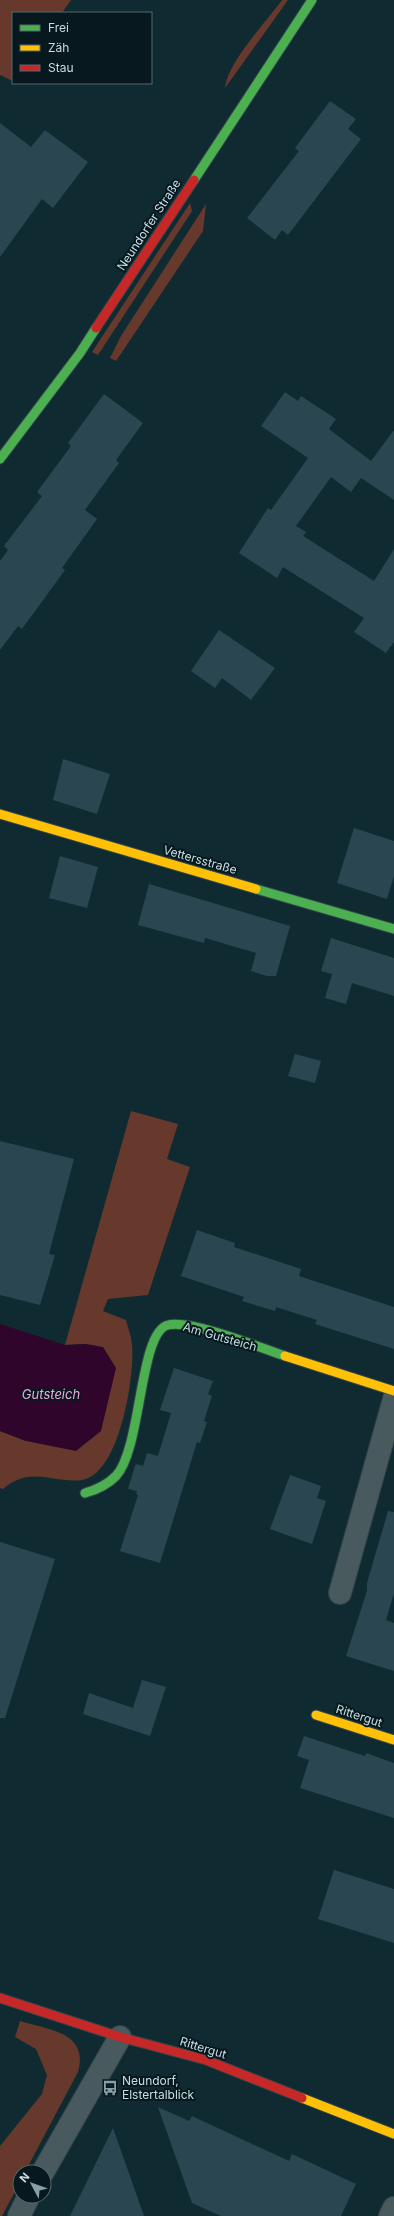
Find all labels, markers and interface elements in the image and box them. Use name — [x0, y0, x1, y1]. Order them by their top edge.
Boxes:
legend — [12, 12, 152, 84]
text: Frei — [48, 20, 69, 35]
text: Zäh — [48, 40, 69, 55]
text: Stau — [48, 60, 74, 75]
street label: Neundorfer Straße — [113, 176, 184, 273]
street label: Vettersstraße — [162, 842, 239, 877]
street label: Am Gutsteich — [182, 1319, 259, 1354]
water label: Gutsteich — [22, 1386, 80, 1402]
street label: Rittergut — [334, 1701, 384, 1730]
street label: Rittergut — [178, 2033, 228, 2062]
place label: Neundorf, Elstertalblick — [122, 2073, 195, 2102]
bus stop icon: Neundorf, Elstertalblick — [101, 2079, 119, 2097]
north arrow — [12, 2164, 52, 2204]
text: N — [16, 2170, 32, 2185]

